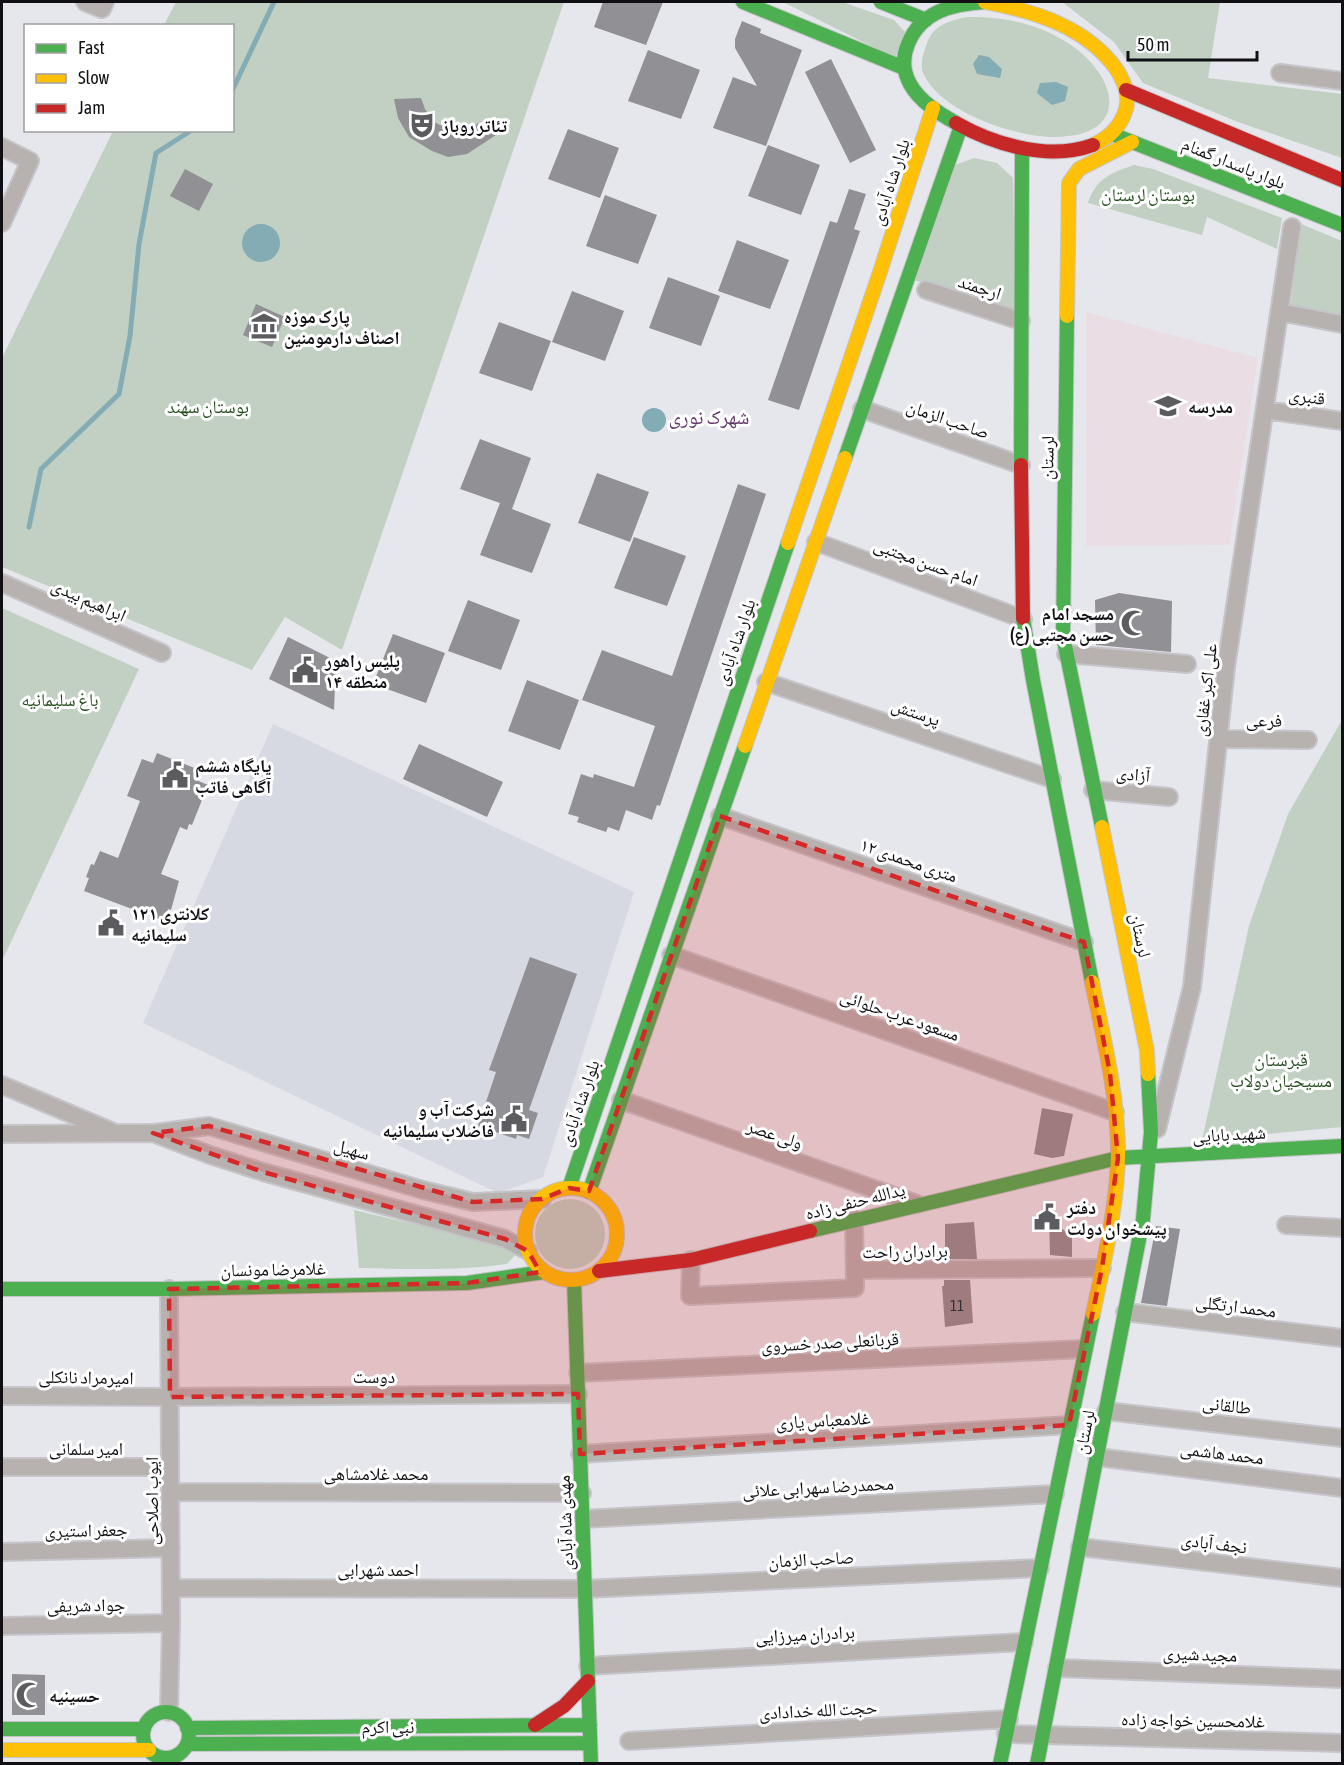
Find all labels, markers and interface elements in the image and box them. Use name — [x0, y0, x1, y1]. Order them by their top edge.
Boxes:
legend — [24, 24, 234, 132]
scale bar — [1128, 24, 1257, 62]
text: 50 m — [1137, 34, 1169, 55]
text: Fast — [78, 37, 105, 58]
text: Slow — [78, 67, 109, 88]
text: Jam — [78, 97, 105, 118]
theatre icon: تئاتر روباز — [407, 110, 437, 140]
place label: تئاتر روباز — [441, 115, 507, 136]
street label: بلوار پاسدار گمنام — [1178, 133, 1289, 195]
street label: بلوار شاه آبادی — [866, 136, 915, 228]
park label: بوستان لرستان — [1101, 184, 1195, 206]
street label: ارجمند — [956, 270, 1004, 304]
place label: پارک موزه اصناف دارمومنین — [284, 306, 400, 349]
museum icon: پارک موزه اصناف دارمومنین — [249, 311, 279, 341]
street label: قنبری — [1287, 383, 1327, 410]
school or university icon: مدرسه — [1153, 391, 1183, 421]
street label: صاحب الزمان — [904, 395, 992, 444]
park label: بوستان سهند — [167, 396, 249, 418]
place label: مدرسه — [1188, 396, 1233, 417]
district label: شهرک نوری — [669, 405, 749, 429]
street label: لرستان — [1036, 436, 1059, 480]
street label: امام حسن مجتبی — [871, 533, 981, 592]
street label: ابراهیم بیدی — [48, 574, 130, 628]
street label: بلوار شاه آبادی — [710, 596, 761, 688]
place label: مسجد امام حسن مجتبی (ع) — [1010, 603, 1114, 646]
mosque icon: مسجد امام حسن مجتبی (ع) — [1119, 608, 1149, 638]
street label: علی اکبر غفاری — [1189, 642, 1222, 738]
place label: پلیس راهور منطقه ۱۴ — [324, 650, 400, 692]
public building icon: پلیس راهور منطقه ۱۴ — [290, 655, 320, 685]
park label: باغ سلیمانیه — [21, 689, 99, 711]
street label: پرستش — [889, 694, 943, 731]
street label: فرعی — [1246, 709, 1282, 732]
place label: پایگاه ششم آگاهی فاتب — [195, 755, 271, 798]
public building icon: پایگاه ششم آگاهی فاتب — [160, 760, 190, 790]
street label: آزادی — [1115, 762, 1151, 787]
street label: ۱۲ متری محمدی — [857, 834, 960, 887]
place label: كلانتری ١٢١ سلیمانیه — [131, 903, 209, 945]
public building icon: كلانتری ١٢١ سلیمانیه — [96, 908, 126, 938]
street label: لرستان — [1125, 911, 1156, 959]
street label: مسعود عرب حلوائی — [837, 985, 962, 1046]
park label: قبرستان مسیحیان دولاب — [1230, 1049, 1332, 1092]
street label: بلوار شاه آبادی — [554, 1057, 605, 1149]
place label: شرکت آب و فاضلاب سلیمانیه — [383, 1099, 494, 1141]
public building icon: شرکت آب و فاضلاب سلیمانیه — [499, 1104, 529, 1134]
street label: ولی عصر — [743, 1114, 806, 1154]
street label: شهید بابایی — [1192, 1122, 1266, 1147]
street label: سهیل — [332, 1134, 372, 1165]
street label: یدالله حنفی زاده — [803, 1178, 907, 1225]
place label: دفتر پیشخوان دولت — [1066, 1197, 1167, 1240]
public building icon: دفتر پیشخوان دولت — [1032, 1202, 1062, 1232]
street label: برادران راحت — [862, 1240, 948, 1263]
street label: غلامرضا مونسان — [220, 1258, 326, 1281]
street label: محمد ارتگلی — [1194, 1291, 1278, 1322]
house number: 11 — [950, 1297, 964, 1314]
street label: قربانعلی صدر خسروی — [760, 1328, 900, 1357]
street label: امیرمراد نانکلی — [38, 1366, 134, 1389]
street label: دوست — [353, 1366, 395, 1387]
street label: طالقانی — [1201, 1392, 1253, 1419]
street label: غلامعباس یاری — [775, 1407, 871, 1434]
street label: لرستان — [1069, 1408, 1100, 1456]
street label: محمد هاشمی — [1179, 1437, 1265, 1470]
street label: امیر سلمانی — [49, 1438, 123, 1460]
street label: ایوب اصلاحی — [141, 1457, 163, 1545]
street label: محمد غلامشاهی — [324, 1463, 428, 1485]
street label: محمدرضا سهرابی علائی — [742, 1473, 894, 1502]
street label: مهدی شاه آبادی — [553, 1475, 578, 1571]
street label: جعفر استیری — [44, 1519, 128, 1542]
street label: نجف آبادی — [1180, 1529, 1248, 1558]
street label: صاحب الزمان — [768, 1546, 855, 1573]
street label: احمد شهرابی — [337, 1559, 419, 1581]
street label: جواد شریفی — [46, 1594, 126, 1617]
street label: برادران میرزایی — [755, 1621, 856, 1648]
street label: مجید شیری — [1162, 1642, 1238, 1667]
mosque icon: حسینیه — [14, 1680, 44, 1710]
place label: حسینیه — [49, 1685, 100, 1706]
street label: حجت الله خدادادی — [758, 1696, 878, 1725]
street label: غلامحسین خواجه زاده — [1121, 1708, 1265, 1733]
street label: نبی اکرم — [362, 1716, 414, 1739]

